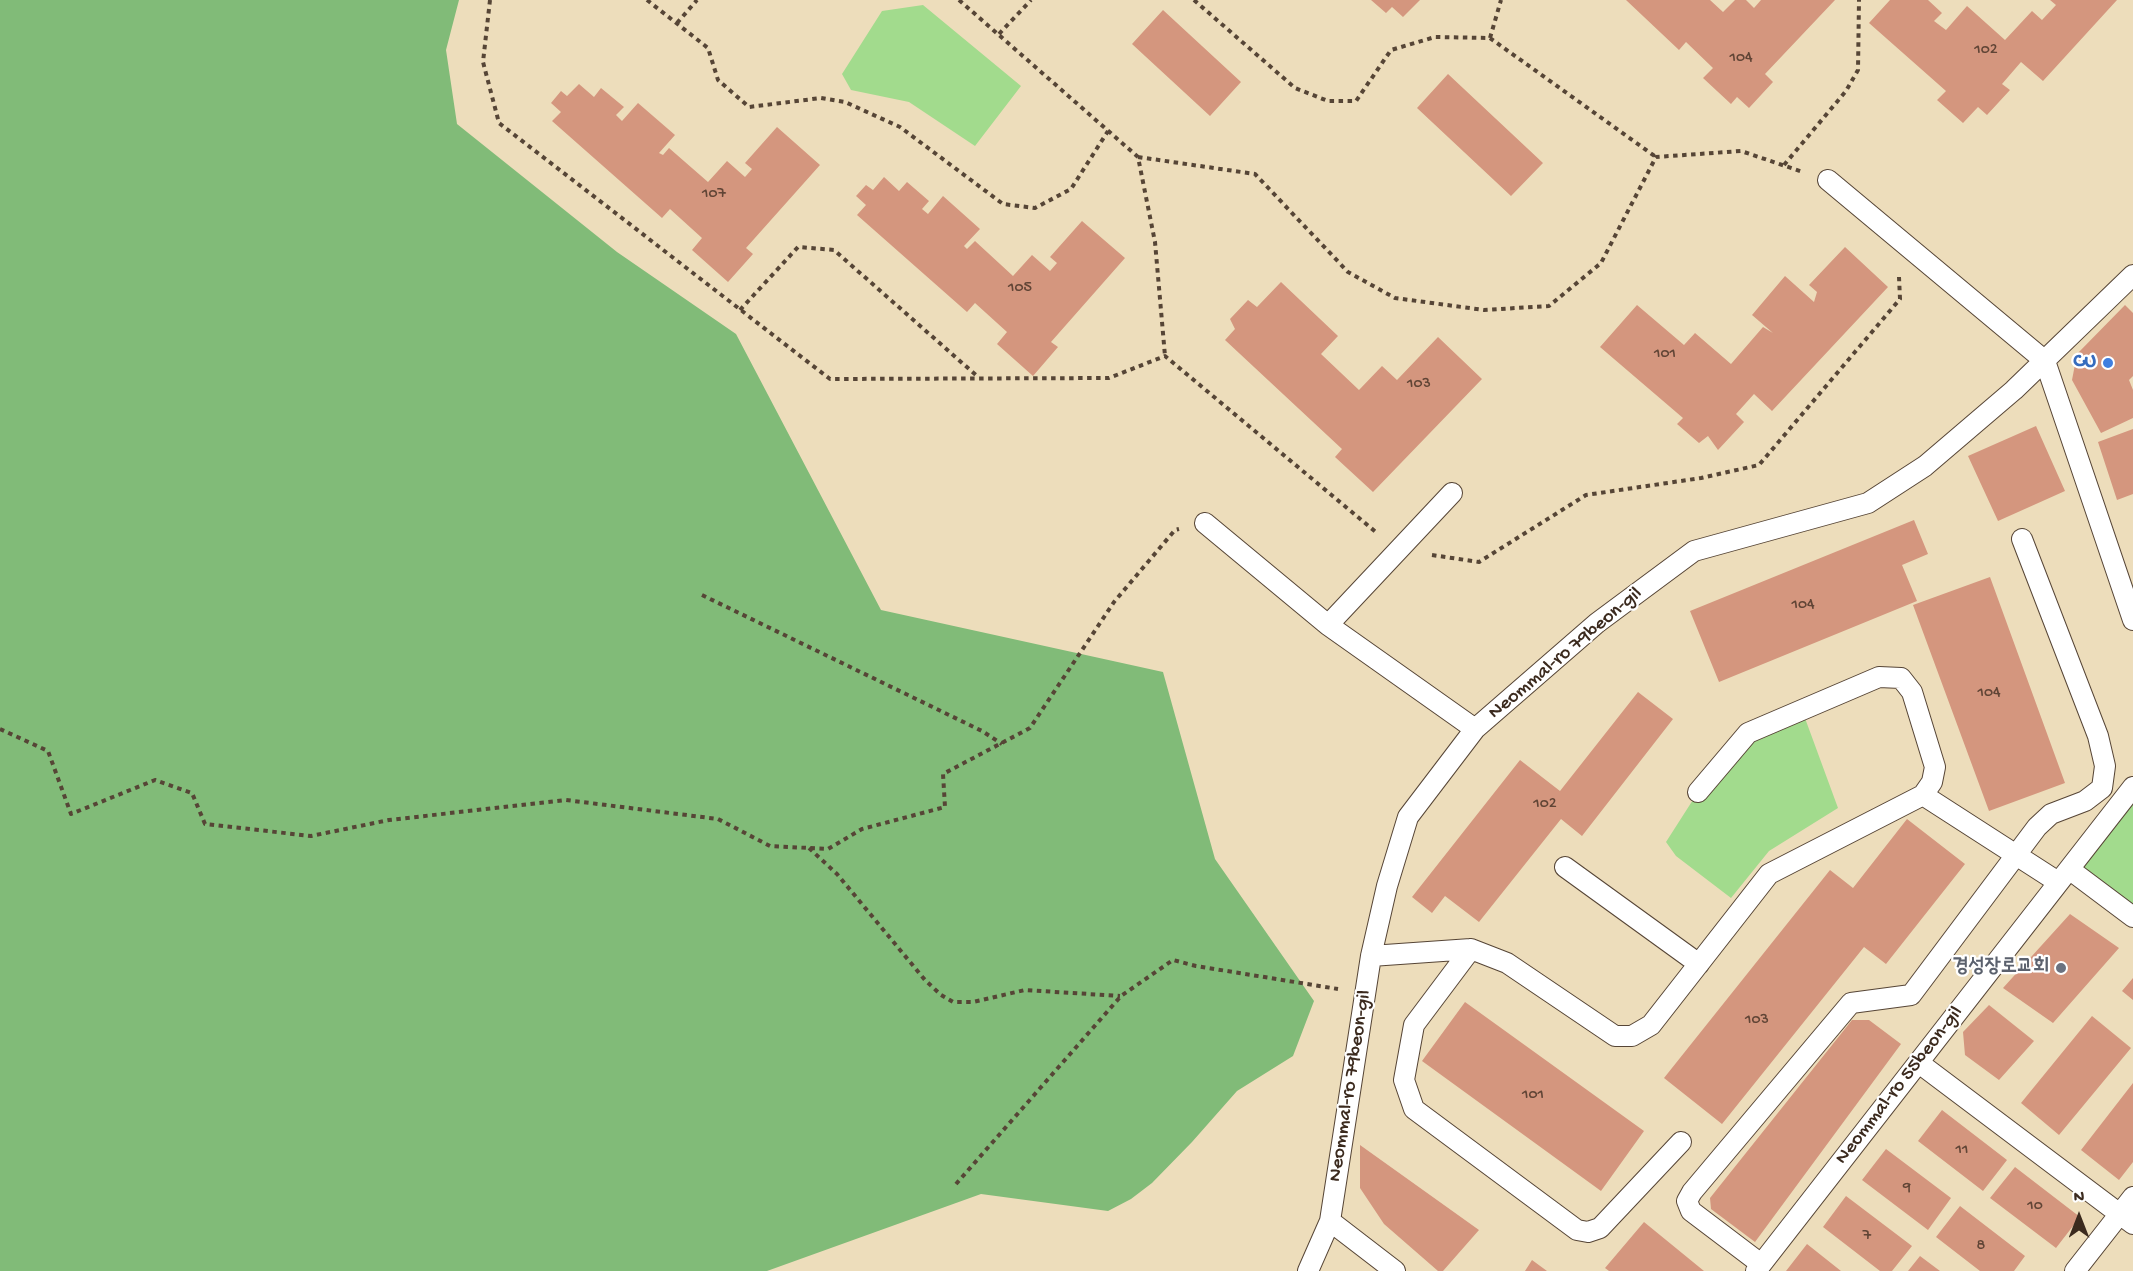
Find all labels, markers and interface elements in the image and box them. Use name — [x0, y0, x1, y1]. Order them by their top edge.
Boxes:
house number: 102 — [1974, 41, 1998, 61]
house number: 104 — [1729, 49, 1753, 69]
house number: 107 — [702, 185, 726, 205]
house number: 105 — [1008, 279, 1032, 299]
house number: 101 — [1654, 345, 1676, 365]
place label: CU — [2074, 351, 2096, 375]
marker: CU — [2101, 356, 2115, 370]
house number: 103 — [1407, 375, 1431, 395]
street label: Neommal-ro 79beon-gil — [1484, 583, 1648, 725]
house number: 104 — [1791, 596, 1815, 616]
house number: 104 — [1977, 684, 2001, 704]
house number: 102 — [1533, 795, 1557, 815]
place label: 경성장로교회 — [1952, 956, 2049, 980]
marker: 경성장로교회 — [2054, 961, 2068, 975]
street label: Neommal-ro 79beon-gil — [1324, 988, 1378, 1184]
street label: Neommal-ro 55beon-gil — [1831, 1002, 1969, 1170]
house number: 103 — [1745, 1011, 1769, 1031]
house number: 101 — [1522, 1086, 1544, 1106]
house number: 11 — [1956, 1141, 1968, 1161]
house number: 9 — [1903, 1179, 1911, 1199]
north arrow — [2049, 1187, 2109, 1247]
text: N — [2074, 1189, 2084, 1208]
house number: 10 — [2027, 1197, 2043, 1217]
house number: 7 — [1863, 1227, 1871, 1247]
house number: 8 — [1977, 1237, 1985, 1257]

